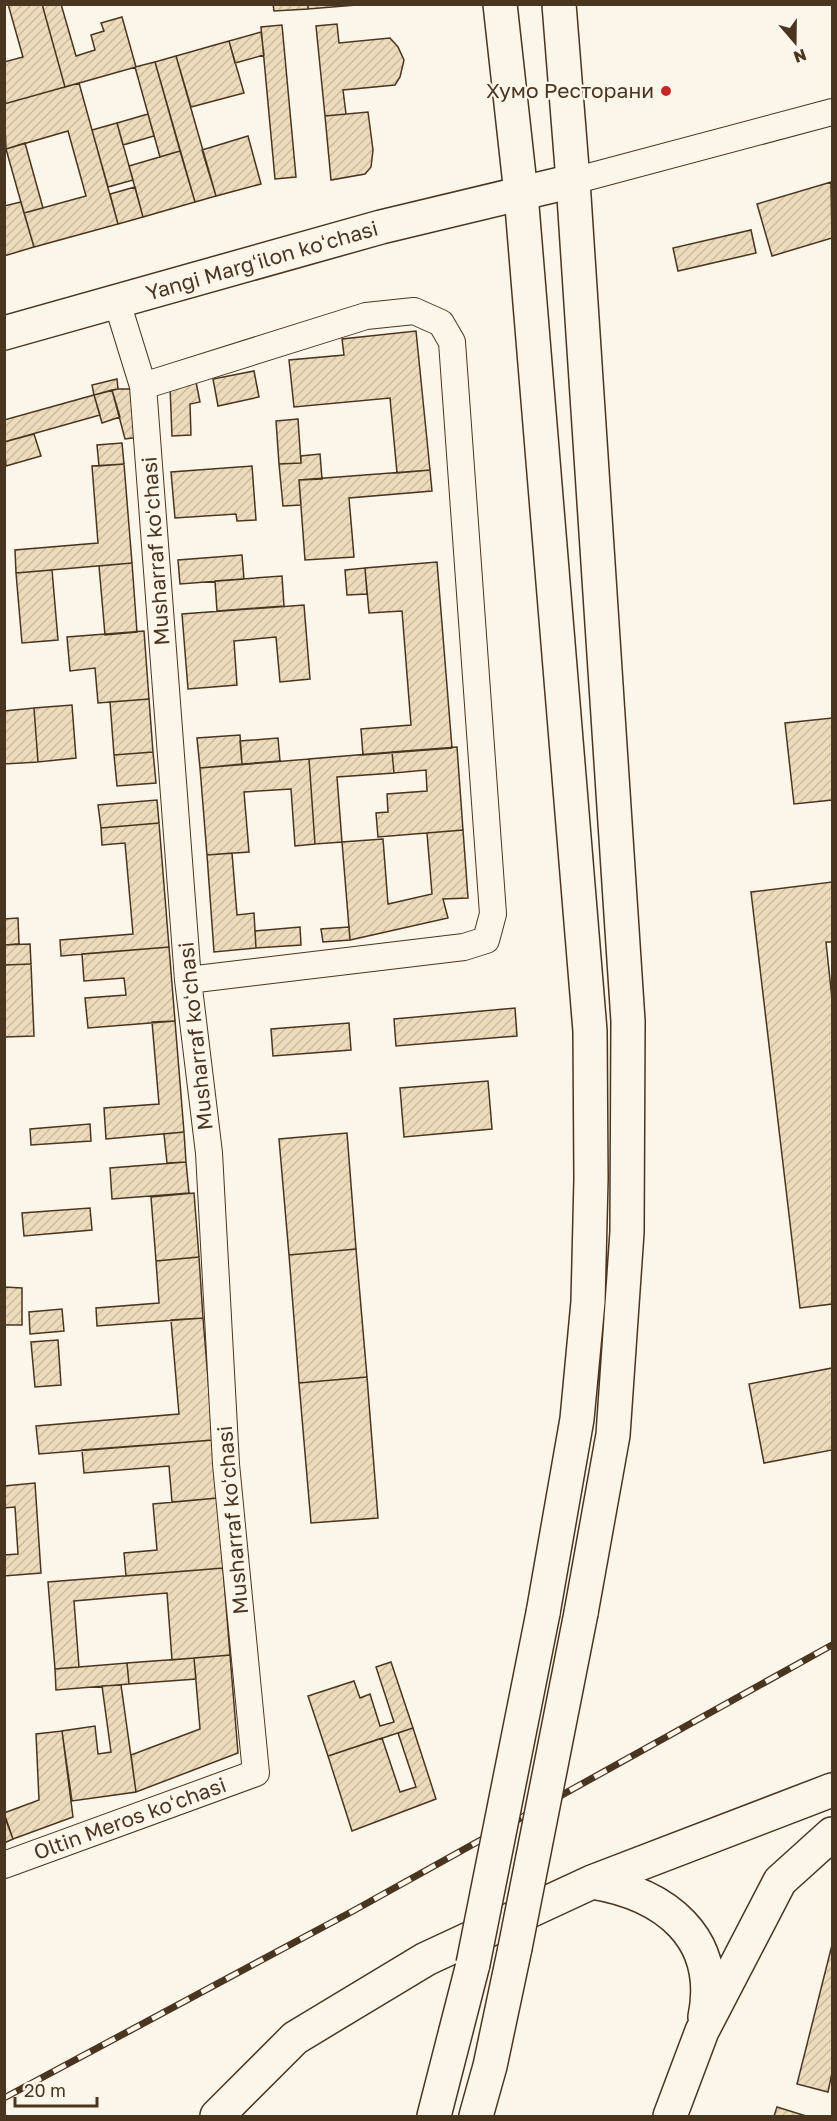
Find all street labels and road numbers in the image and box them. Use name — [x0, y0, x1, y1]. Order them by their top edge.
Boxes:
street label: Yangi Margʻilon koʻchasi — [143, 214, 381, 306]
street label: Musharraf koʻchasi — [135, 456, 175, 646]
street label: Musharraf koʻchasi — [172, 941, 218, 1132]
street label: Musharraf koʻchasi — [211, 1425, 253, 1616]
street label: Oltin Meros koʻchasi — [30, 1771, 229, 1865]

